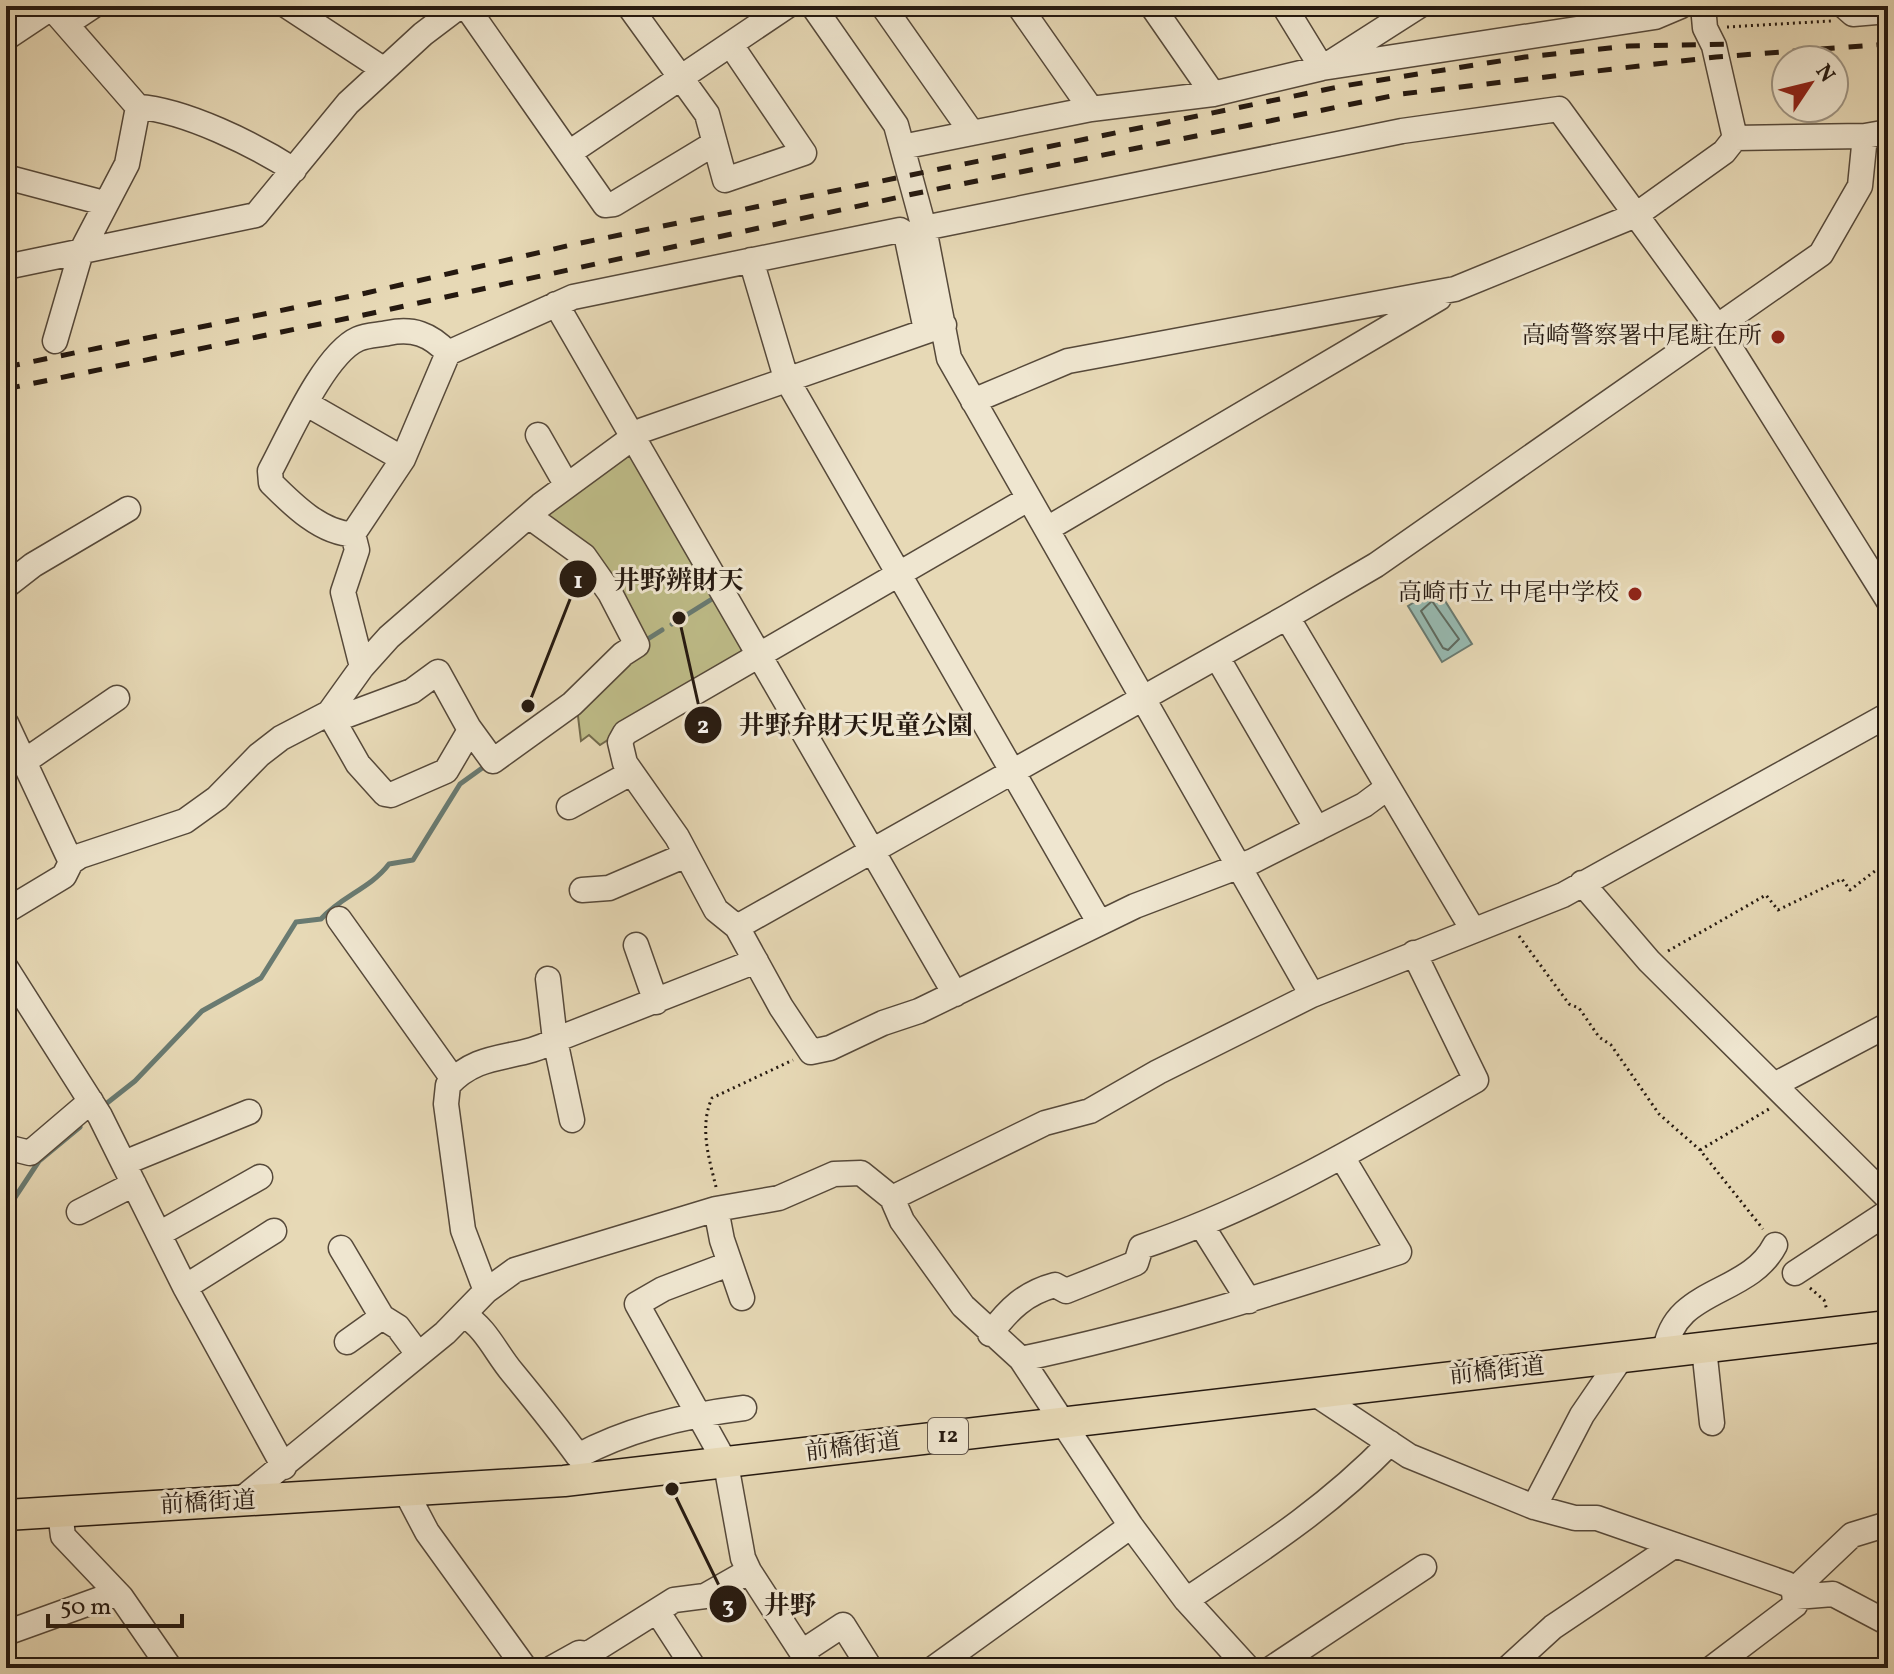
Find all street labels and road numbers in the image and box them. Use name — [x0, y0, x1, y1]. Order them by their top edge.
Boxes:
street label: 前橋街道 — [1447, 1350, 1547, 1394]
road number: 12 — [928, 1418, 968, 1454]
street label: 前橋街道 — [803, 1425, 903, 1471]
street label: 前橋街道 — [159, 1485, 257, 1523]

